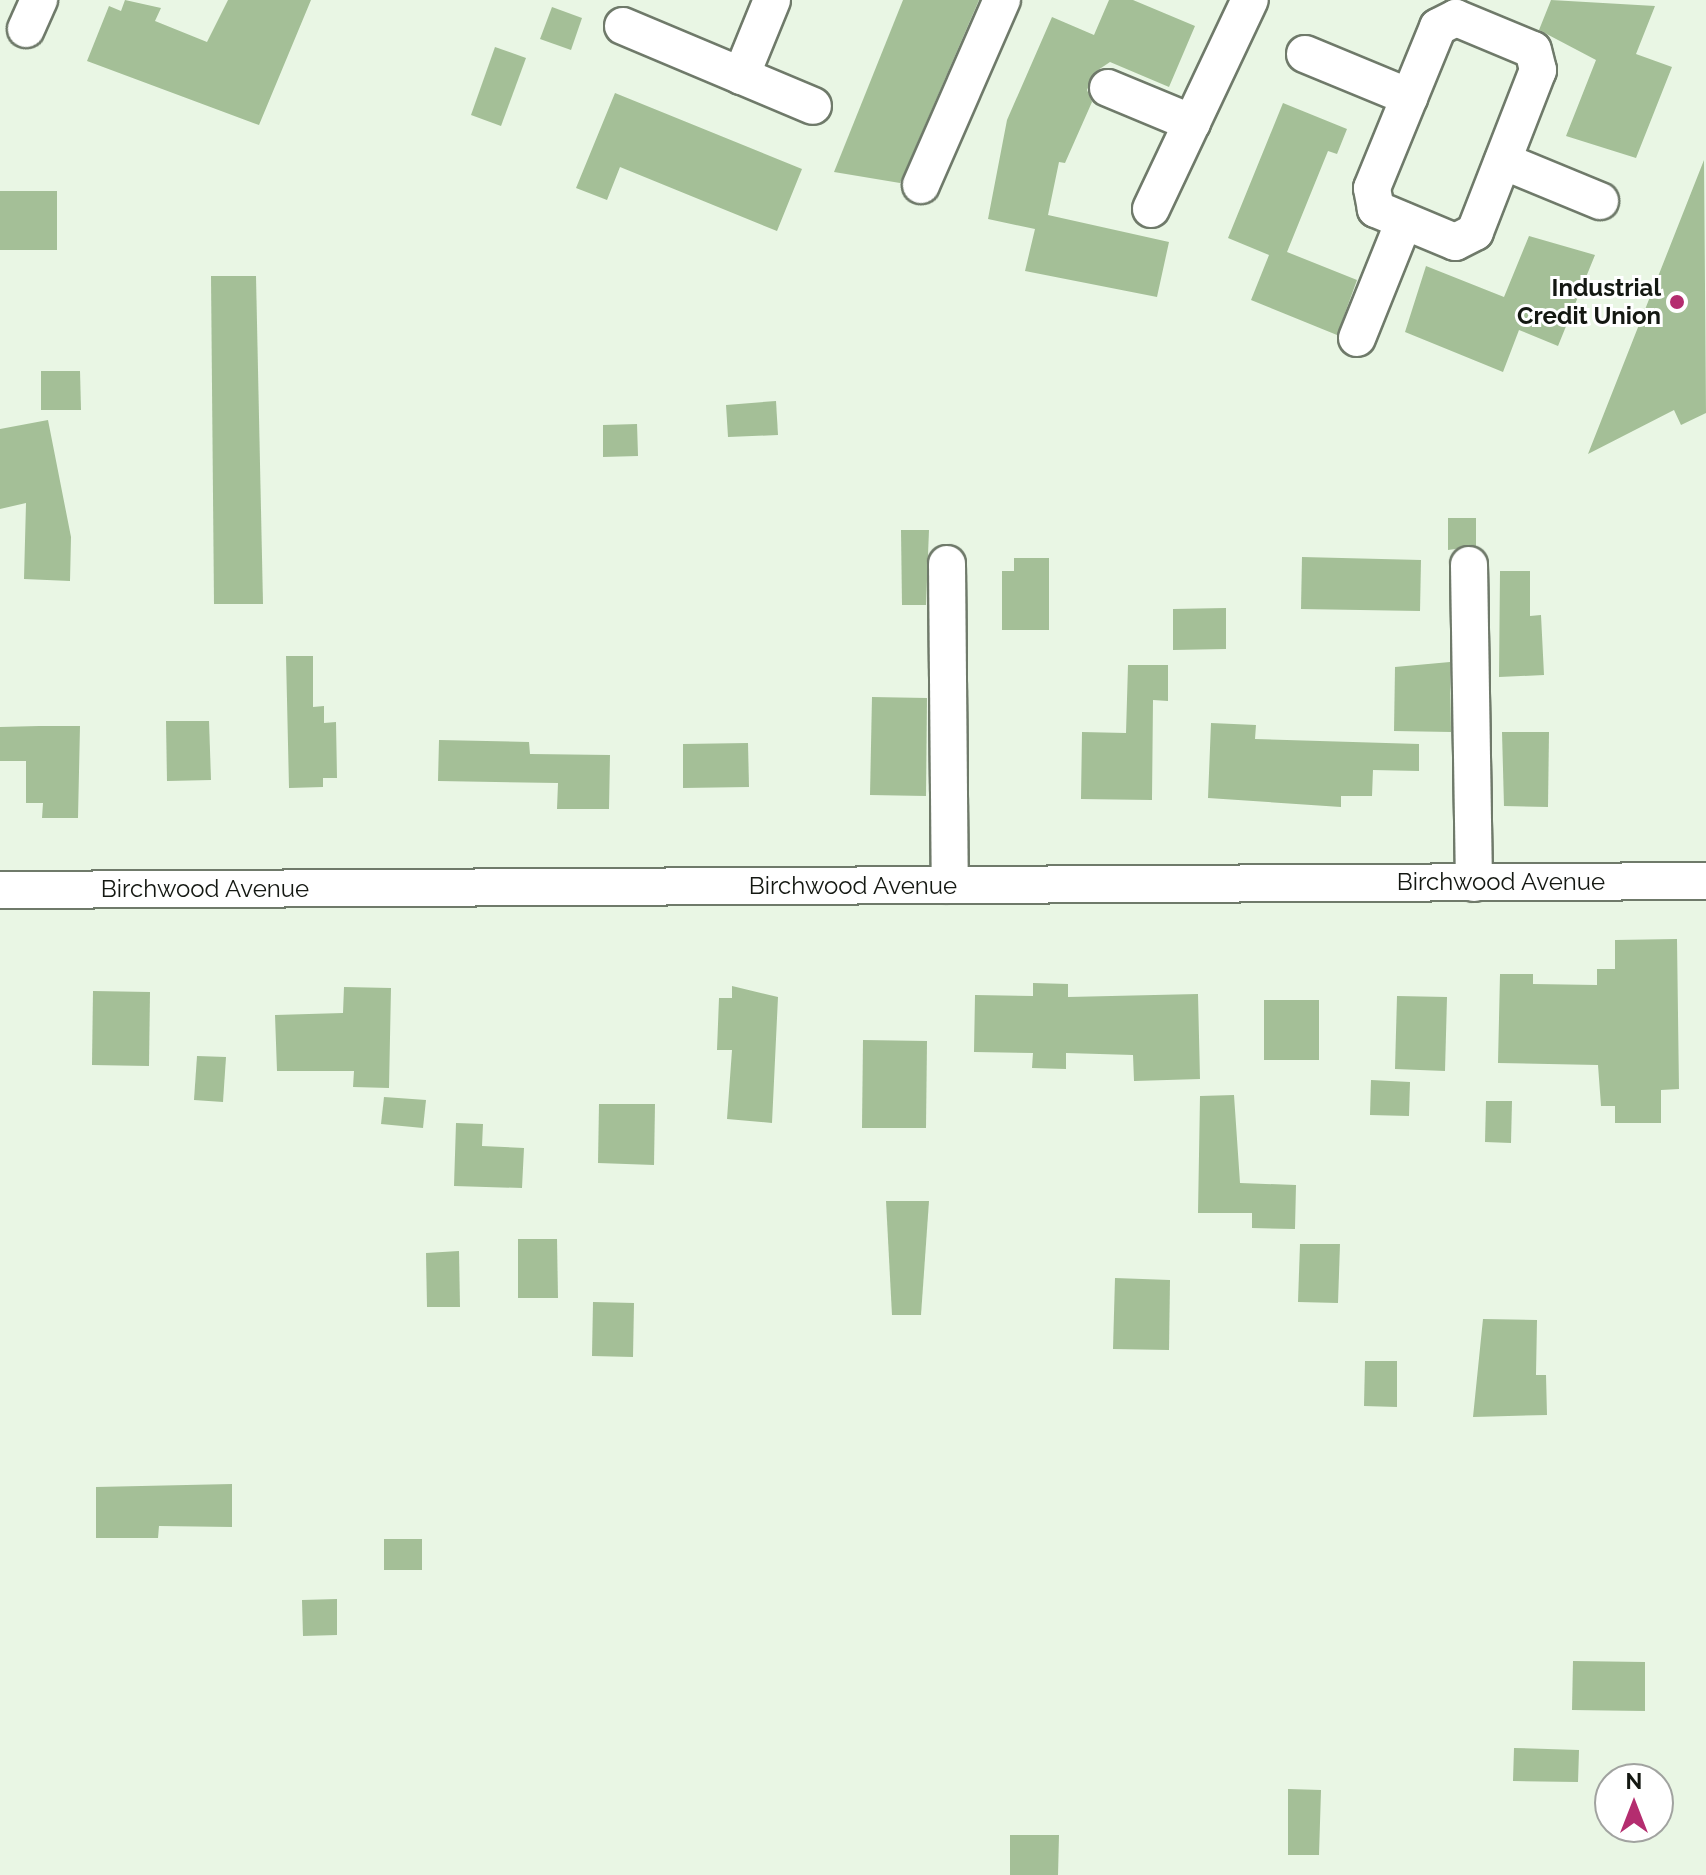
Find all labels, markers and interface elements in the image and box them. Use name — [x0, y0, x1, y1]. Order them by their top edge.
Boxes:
place label: Industrial Credit Union — [1517, 274, 1661, 330]
marker: Industrial Credit Union — [1668, 293, 1686, 311]
street label: Birchwood Avenue — [1396, 868, 1606, 896]
street label: Birchwood Avenue — [748, 872, 958, 900]
street label: Birchwood Avenue — [100, 875, 310, 903]
north arrow — [1594, 1763, 1674, 1843]
text: N — [1626, 1768, 1642, 1794]

